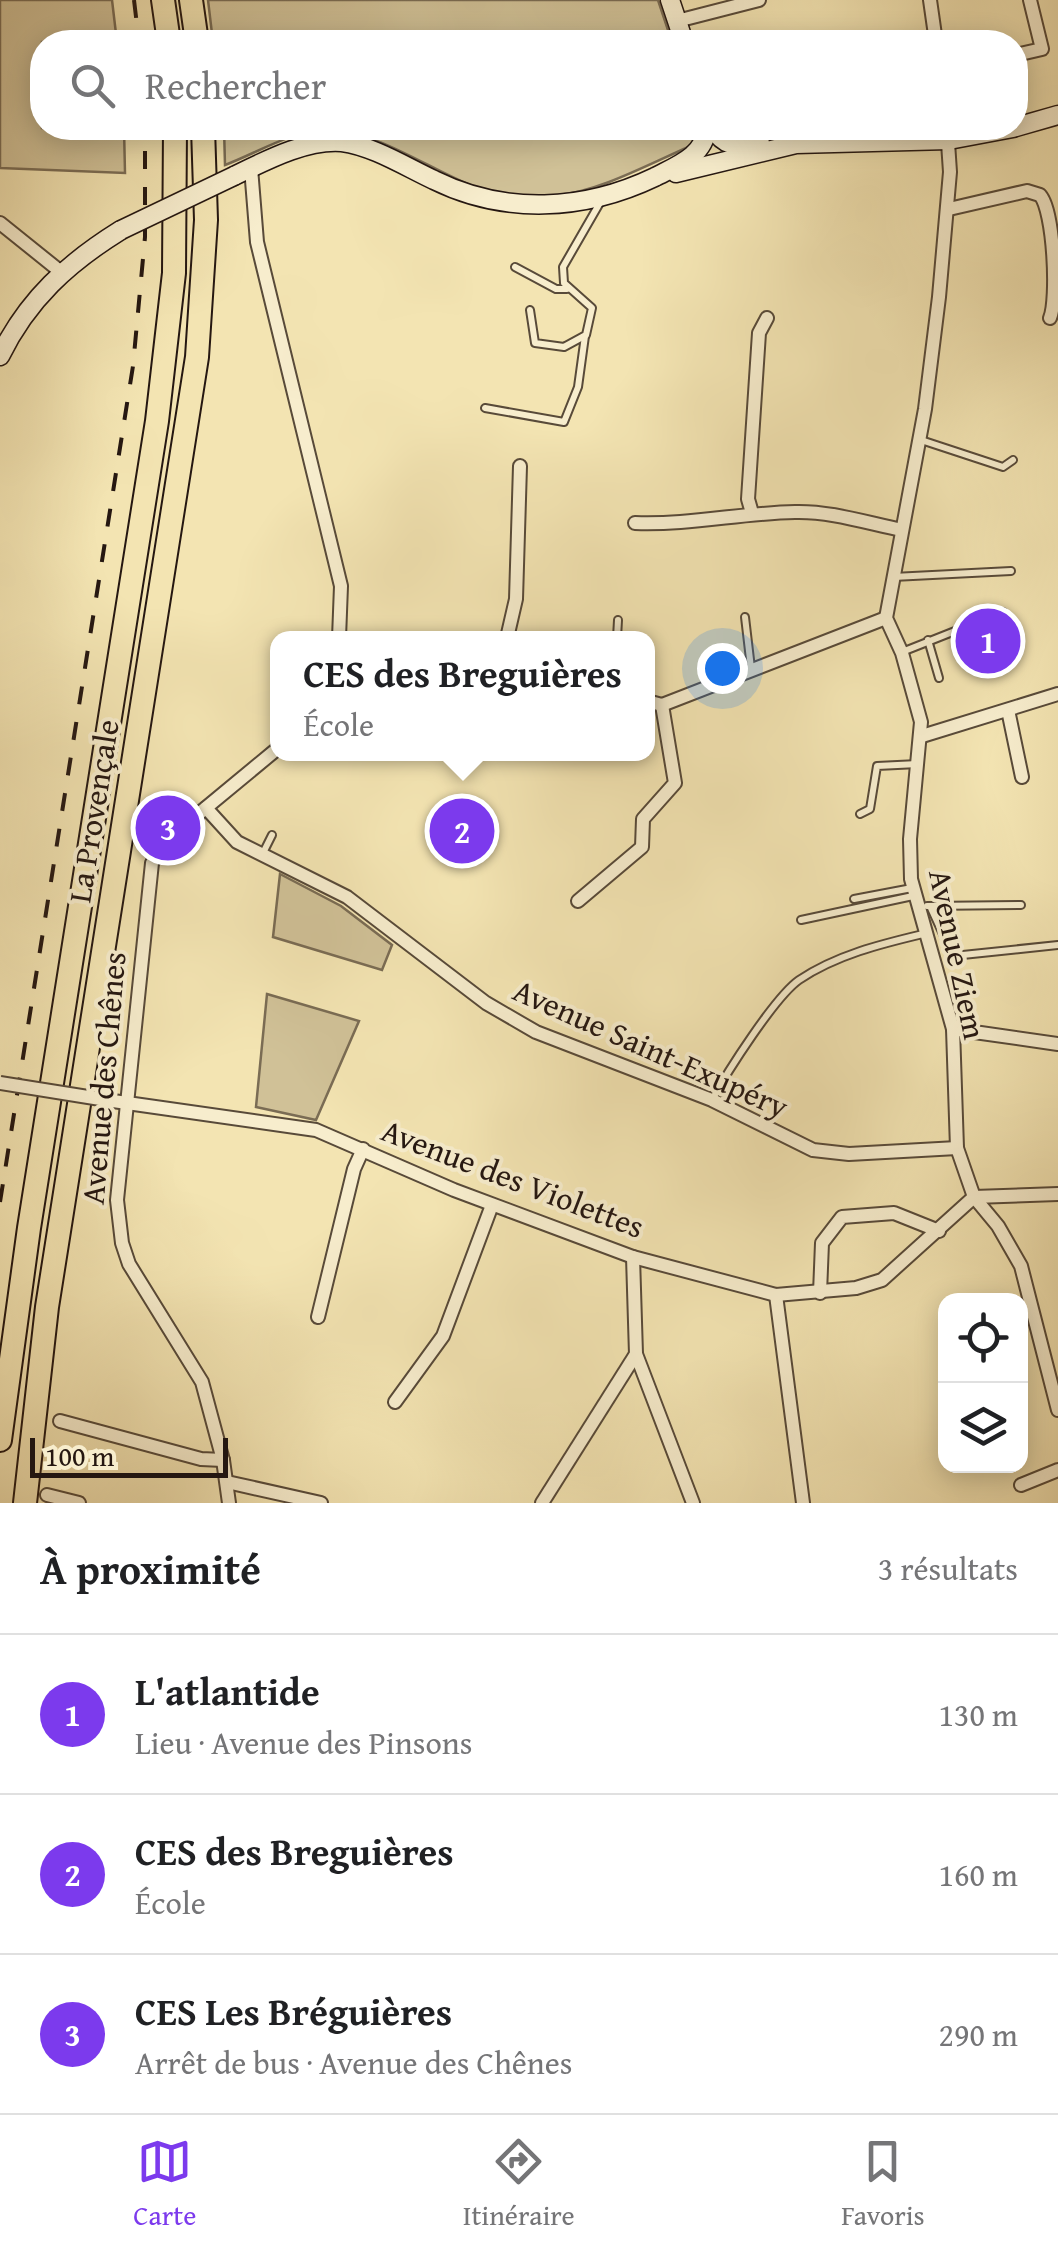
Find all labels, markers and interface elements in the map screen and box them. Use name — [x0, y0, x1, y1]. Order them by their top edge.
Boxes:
search box — [30, 30, 1028, 140]
text: Rechercher — [145, 57, 326, 113]
icon: search — [65, 58, 120, 113]
pin: 1 — [956, 604, 1020, 678]
popup — [270, 631, 655, 761]
your location — [697, 643, 748, 694]
text: CES des Breguières — [303, 645, 622, 701]
text: École — [303, 701, 374, 748]
street label: La Provençale — [55, 716, 131, 906]
pin: 3 — [136, 790, 200, 866]
pin: 2 — [430, 794, 494, 868]
street label: Avenue Ziem — [917, 865, 999, 1043]
street label: Avenue des Chênes — [69, 950, 137, 1206]
street label: Avenue Saint-Exupéry — [506, 966, 796, 1130]
street label: Avenue des Violettes — [375, 1106, 651, 1250]
map controls — [938, 1293, 1028, 1473]
button: locate — [938, 1293, 1028, 1383]
button: layers — [938, 1383, 1028, 1473]
scale bar — [30, 1433, 228, 1478]
text: 100 m — [45, 1435, 114, 1476]
text: À proximité — [40, 1538, 261, 1599]
text: 3 résultats — [878, 1545, 1018, 1592]
text: L'atlantide — [135, 1663, 320, 1719]
text: 1 — [64, 1691, 81, 1738]
text: 130 m — [939, 1691, 1018, 1738]
text: Lieu · Avenue des Pinsons — [135, 1719, 472, 1766]
text: CES des Breguières — [135, 1823, 454, 1879]
text: 2 — [64, 1851, 81, 1898]
text: 160 m — [939, 1851, 1018, 1898]
text: École — [135, 1879, 206, 1926]
text: CES Les Bréguières — [135, 1983, 452, 2039]
text: 3 — [64, 2011, 81, 2058]
text: 290 m — [939, 2011, 1018, 2058]
text: Arrêt de bus · Avenue des Chênes — [135, 2039, 573, 2086]
tab: Carte — [133, 2134, 196, 2235]
tab: Itinéraire — [463, 2134, 575, 2235]
tab: Favoris — [841, 2134, 925, 2235]

